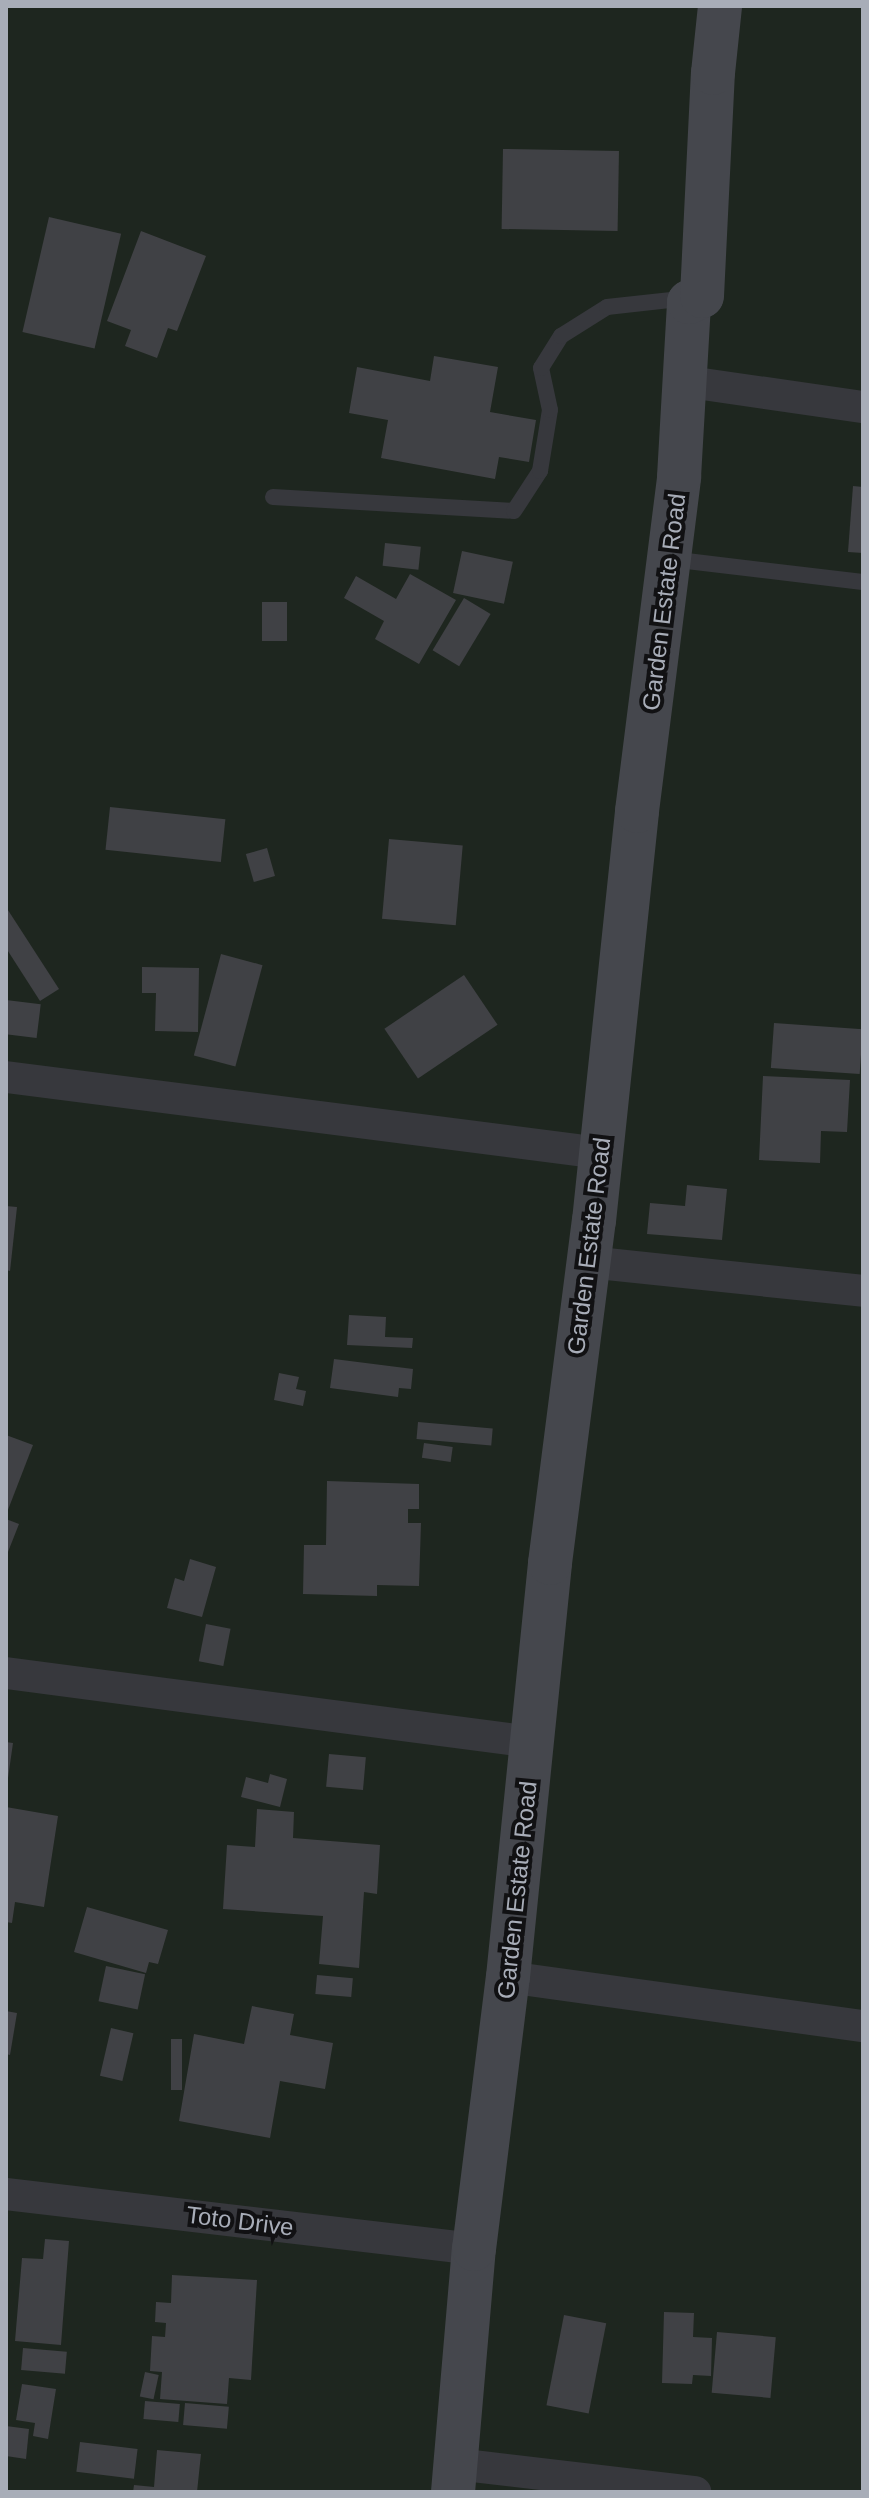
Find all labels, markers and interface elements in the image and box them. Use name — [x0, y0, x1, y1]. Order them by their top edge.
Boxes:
street label: Garden Estate Road — [636, 492, 692, 712]
street label: Garden Estate Road — [561, 1136, 617, 1356]
street label: Garden Estate Road — [491, 1780, 543, 2000]
street label: Toto Drive — [185, 2200, 295, 2242]

